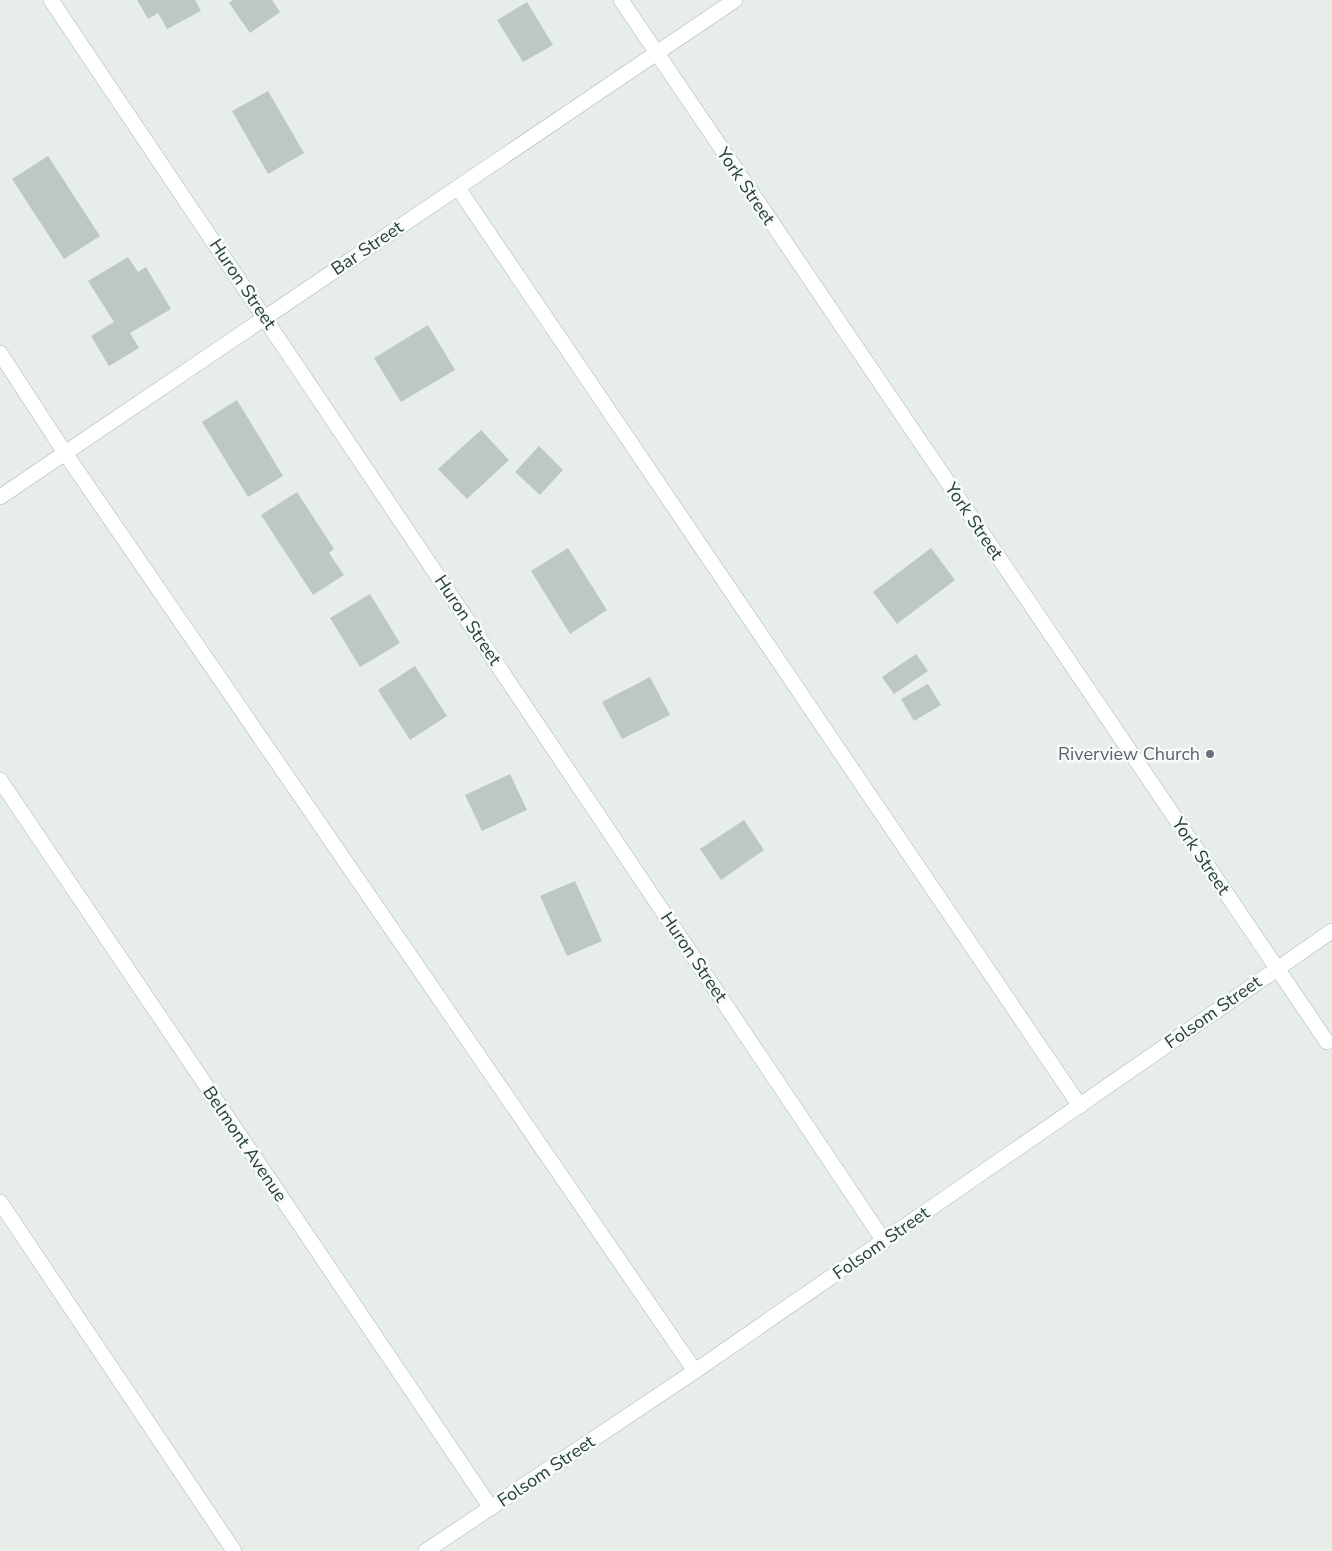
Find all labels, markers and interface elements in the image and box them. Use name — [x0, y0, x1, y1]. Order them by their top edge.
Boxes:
street label: York Street — [711, 142, 781, 230]
street label: Bar Street — [326, 215, 408, 281]
street label: Huron Street — [204, 234, 282, 334]
street label: York Street — [939, 477, 1009, 565]
street label: Huron Street — [429, 570, 507, 670]
place label: Riverview Church — [1058, 742, 1200, 766]
marker: Riverview Church — [1204, 748, 1216, 760]
street label: York Street — [1166, 812, 1236, 900]
street label: Huron Street — [655, 907, 733, 1007]
street label: Folsom Street — [1160, 969, 1267, 1054]
street label: Belmont Avenue — [197, 1081, 293, 1207]
street label: Folsom Street — [828, 1200, 935, 1285]
street label: Folsom Street — [493, 1429, 600, 1512]

